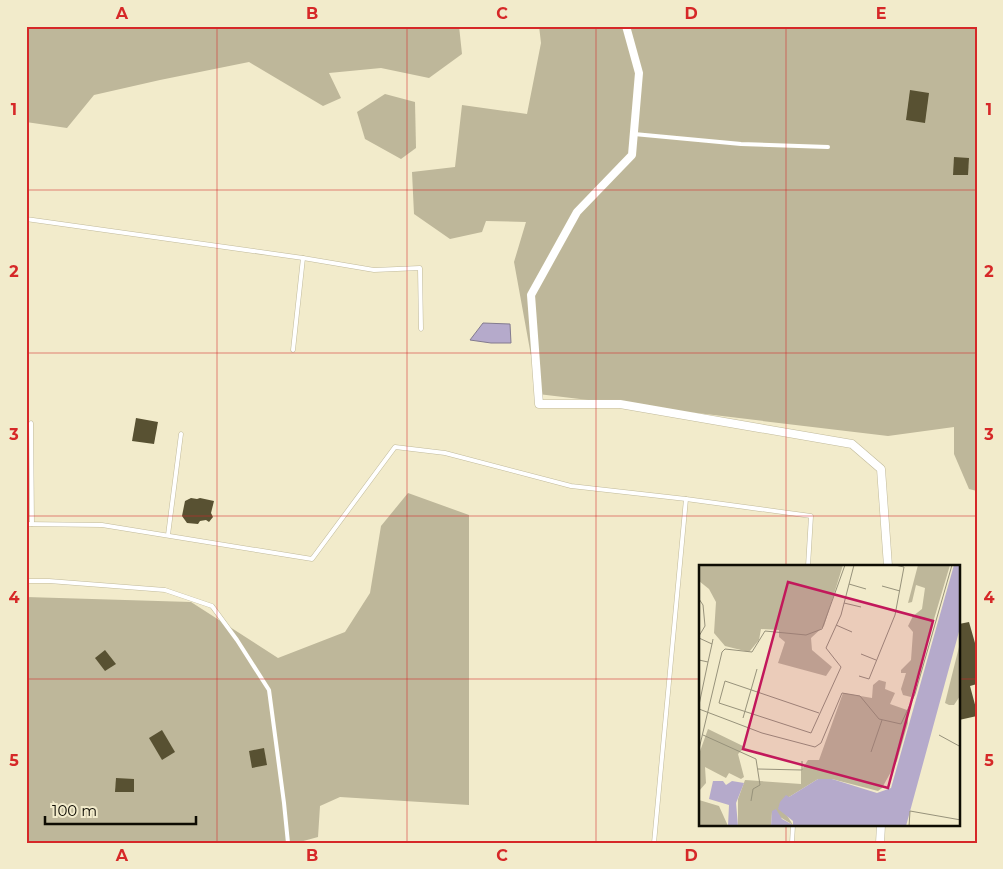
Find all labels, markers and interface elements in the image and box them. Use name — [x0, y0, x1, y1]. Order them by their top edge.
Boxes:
text: A — [115, 4, 129, 23]
text: B — [306, 4, 318, 23]
text: C — [496, 4, 508, 23]
text: D — [684, 4, 698, 23]
text: E — [876, 4, 886, 23]
text: 1 — [11, 100, 17, 119]
text: 1 — [986, 100, 992, 119]
text: 2 — [9, 262, 19, 281]
text: 2 — [984, 262, 994, 281]
text: 3 — [8, 425, 19, 444]
text: 3 — [983, 425, 994, 444]
inset map — [699, 565, 960, 826]
text: 4 — [8, 588, 20, 607]
text: 4 — [983, 588, 995, 607]
text: 5 — [9, 751, 19, 770]
text: 5 — [984, 751, 994, 770]
scale bar — [45, 794, 196, 826]
text: 100 m — [52, 801, 97, 820]
text: A — [115, 846, 129, 865]
text: B — [306, 846, 318, 865]
text: C — [496, 846, 508, 865]
text: D — [684, 846, 698, 865]
text: E — [876, 846, 886, 865]

